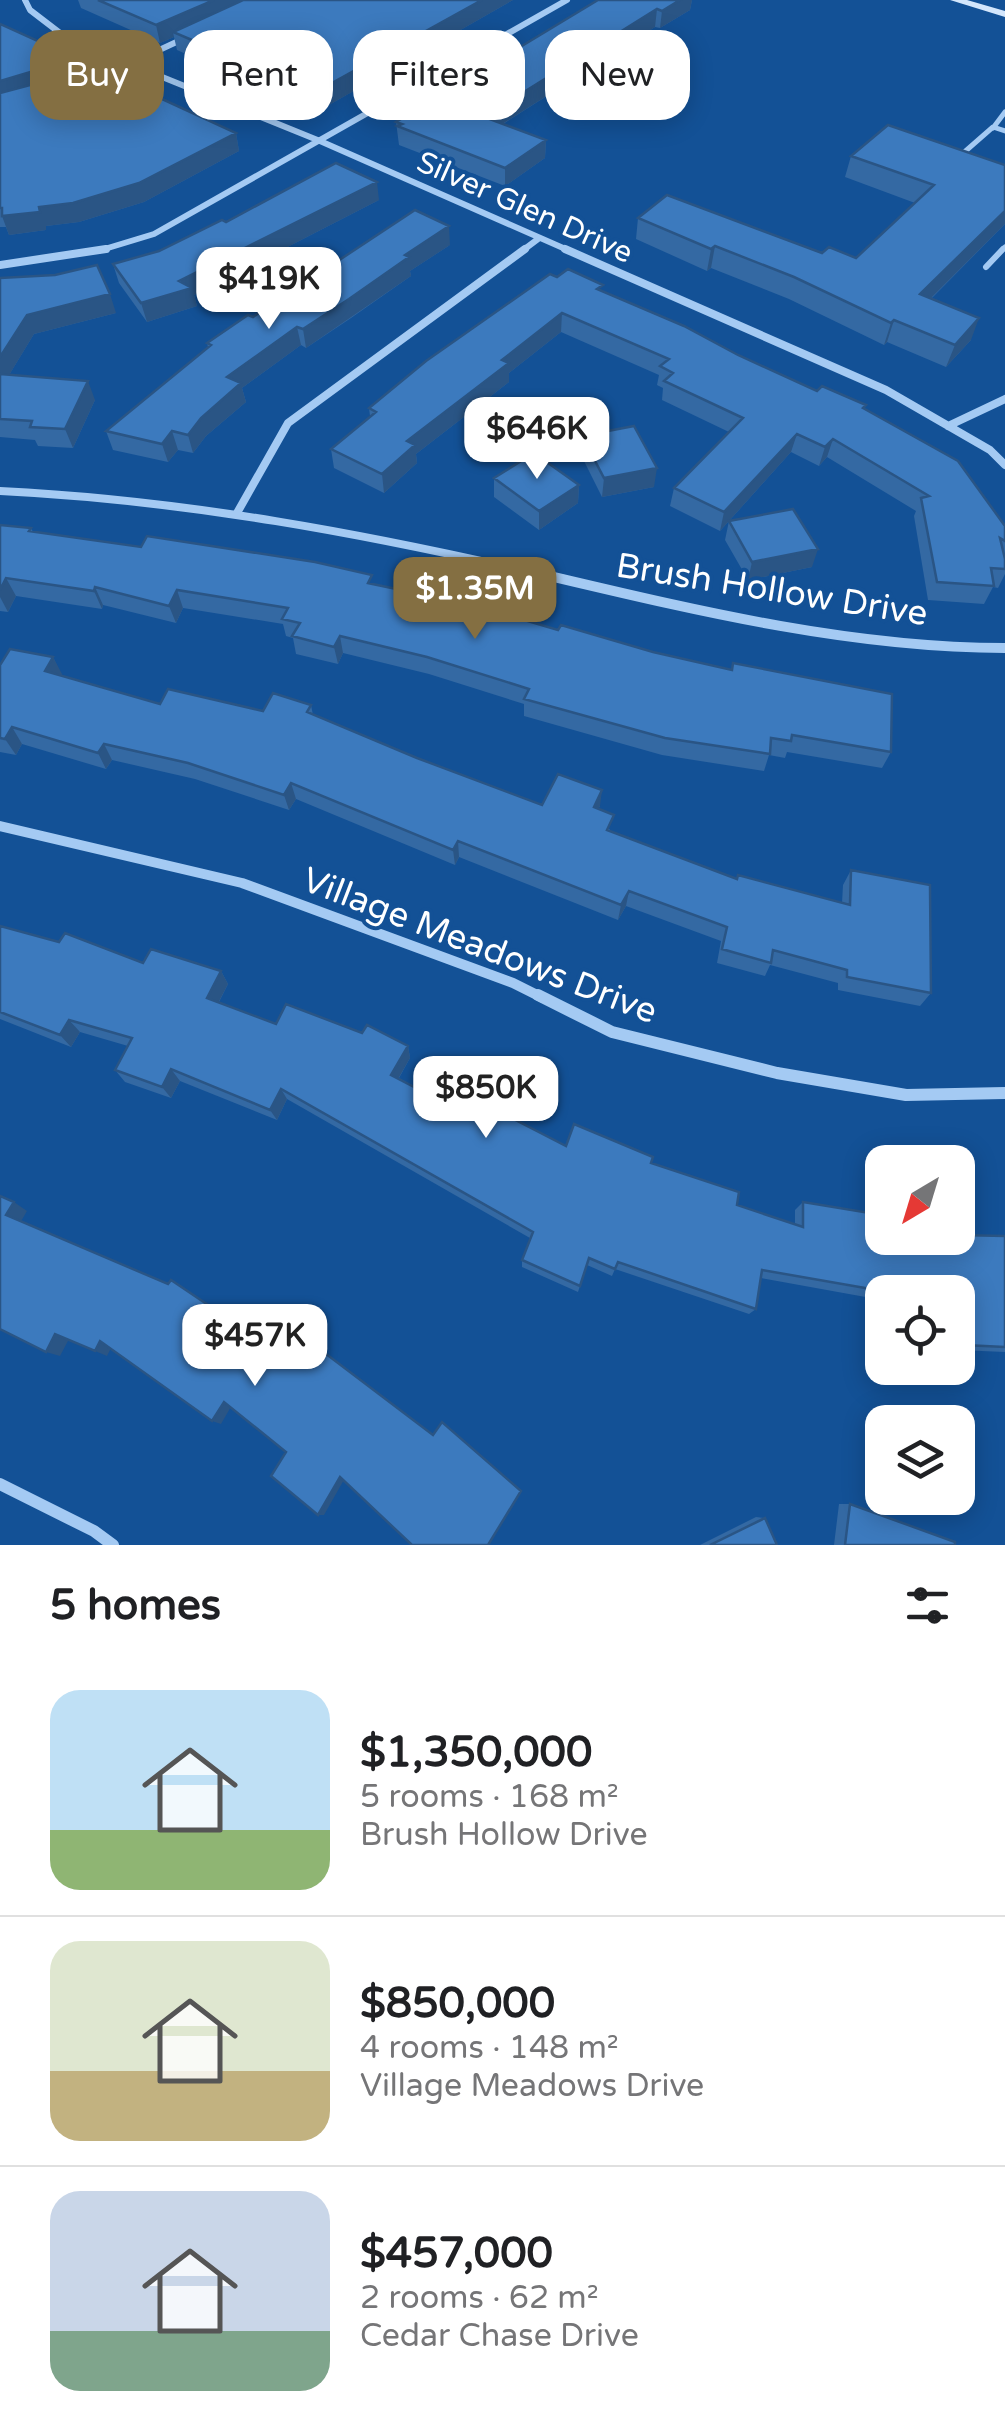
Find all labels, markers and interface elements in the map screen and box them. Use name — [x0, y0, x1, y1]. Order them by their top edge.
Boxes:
chip: Buy — [30, 30, 164, 120]
chip: Rent — [184, 30, 333, 120]
chip: Filters — [353, 30, 525, 120]
chip: New — [545, 30, 690, 120]
street label: Silver Glen Drive — [411, 143, 638, 272]
pin: $419K — [199, 247, 339, 332]
text: $419K — [218, 260, 320, 298]
pin: $646K — [467, 397, 607, 482]
text: $646K — [486, 410, 588, 448]
street label: Brush Hollow Drive — [613, 545, 931, 635]
pin: $1.35M — [394, 557, 556, 642]
text: $1.35M — [415, 570, 535, 608]
street label: Village Meadows Drive — [296, 859, 663, 1033]
pin: $850K — [416, 1056, 556, 1141]
text: $850K — [435, 1069, 537, 1107]
north arrow — [865, 1145, 975, 1255]
map controls — [865, 1145, 975, 1515]
button: locate — [865, 1275, 975, 1385]
pin: $457K — [185, 1304, 325, 1389]
text: $457K — [204, 1317, 306, 1355]
button: layers — [865, 1405, 975, 1515]
icon: filters — [900, 1578, 955, 1633]
text: 5 homes — [50, 1580, 221, 1631]
text: $1,350,000 — [360, 1727, 592, 1778]
icon: home — [130, 1730, 250, 1850]
text: 5 rooms · 168 m² — [360, 1778, 619, 1816]
text: Brush Hollow Drive — [360, 1816, 648, 1854]
text: $850,000 — [360, 1978, 555, 2029]
icon: home — [130, 1981, 250, 2101]
text: 4 rooms · 148 m² — [360, 2029, 619, 2067]
text: Village Meadows Drive — [360, 2067, 704, 2105]
text: $457,000 — [360, 2228, 553, 2279]
icon: home — [130, 2231, 250, 2351]
text: 2 rooms · 62 m² — [360, 2279, 599, 2317]
text: Cedar Chase Drive — [360, 2317, 639, 2355]

